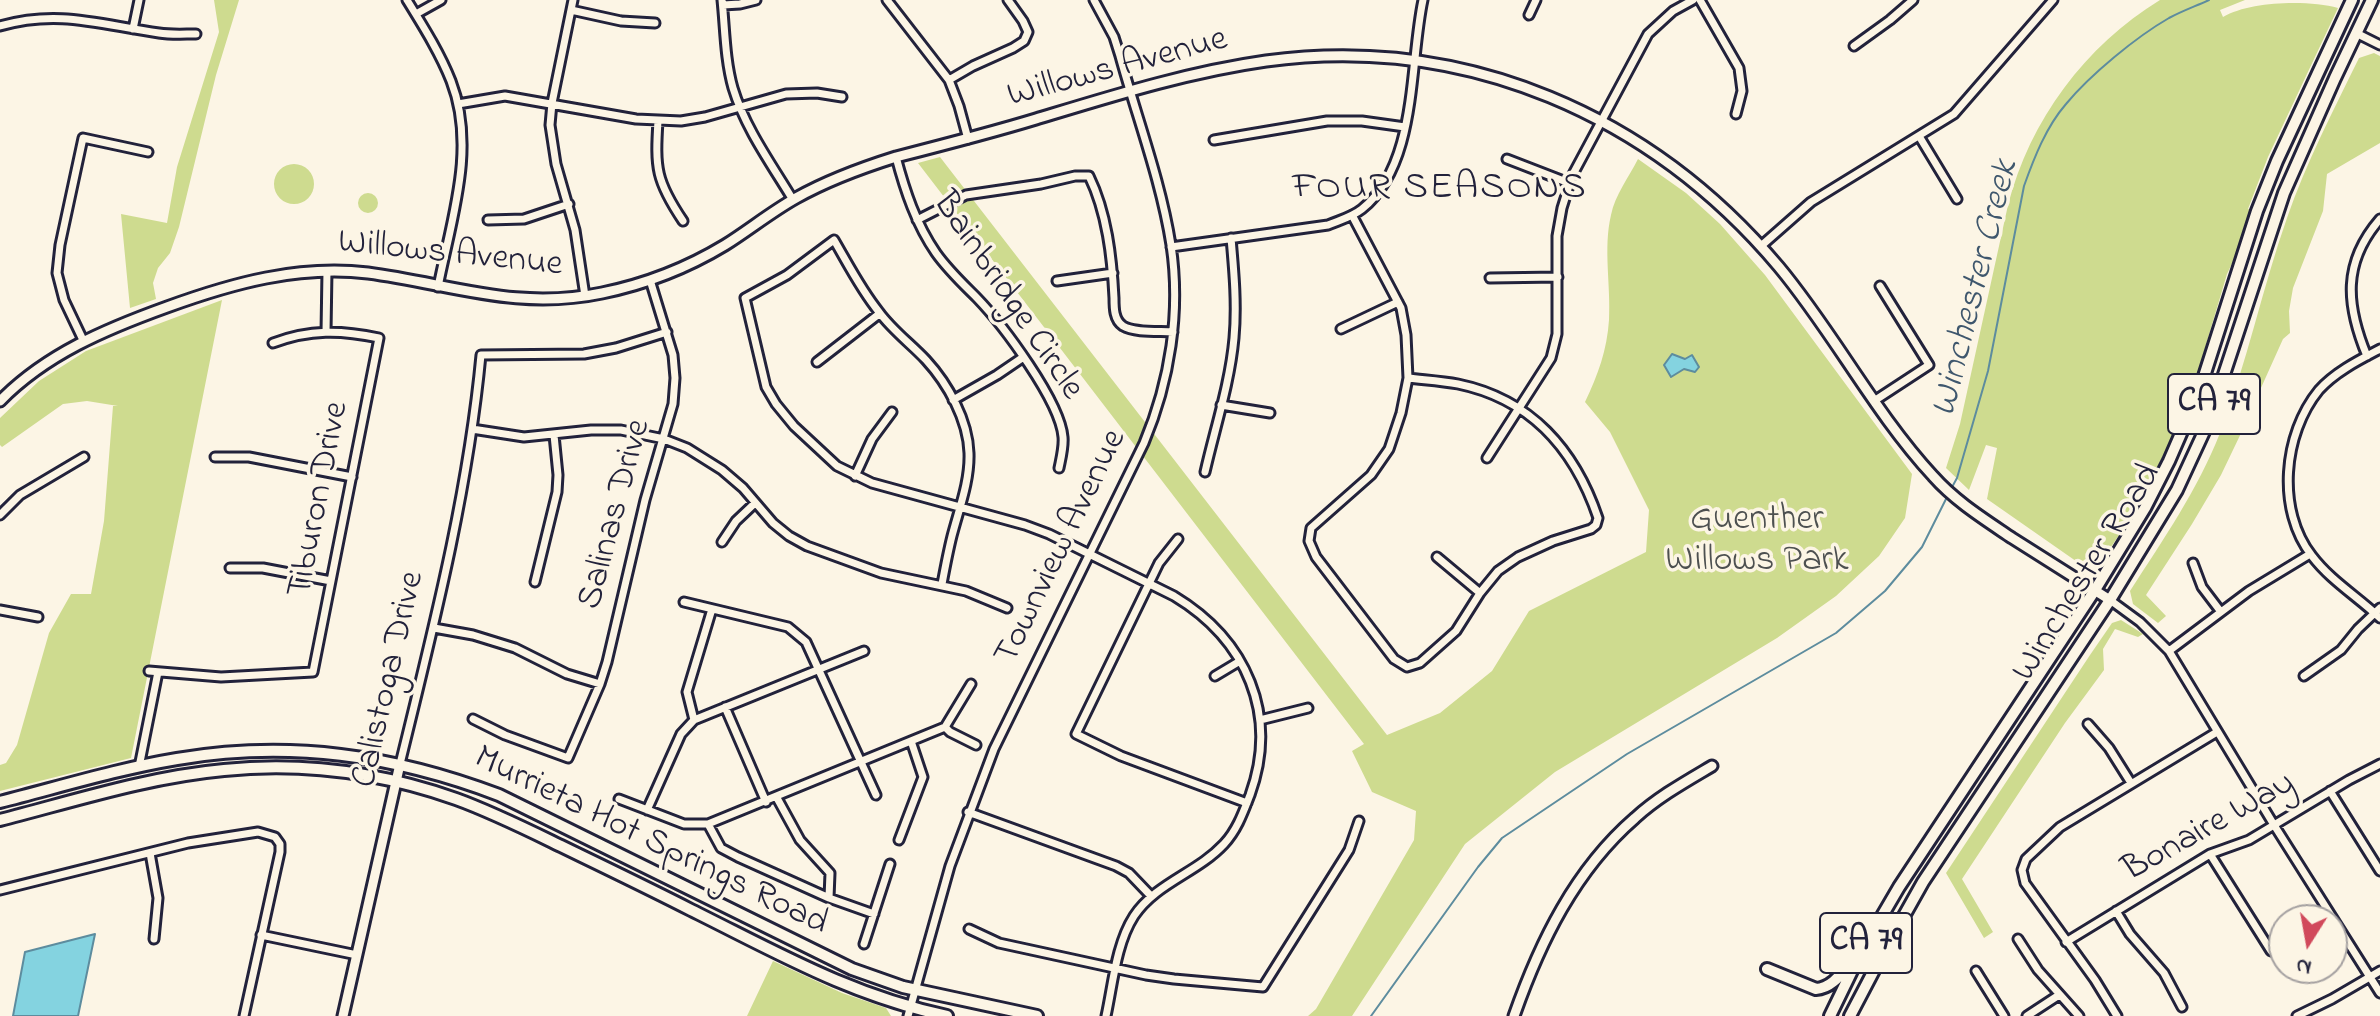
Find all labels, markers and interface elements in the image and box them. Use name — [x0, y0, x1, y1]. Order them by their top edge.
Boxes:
street label: Willows Avenue — [1003, 20, 1233, 120]
water label: Winchester Creek — [1924, 156, 2032, 422]
district label: FOUR SEASONS — [1292, 168, 1588, 214]
street label: Bainbridge Circle — [921, 185, 1091, 409]
street label: Willows Avenue — [336, 223, 564, 289]
road number: CA 79 — [2168, 374, 2260, 434]
street label: Tiburon Drive — [281, 399, 361, 601]
street label: Salinas Drive — [571, 415, 663, 615]
street label: Townview Avenue — [987, 423, 1139, 673]
street label: Winchester Road — [2005, 457, 2173, 691]
park label: Guenther Willows Park — [1666, 500, 1848, 585]
street label: Calistoga Drive — [345, 568, 437, 792]
street label: Murrieta Hot Springs Road — [466, 738, 834, 948]
street label: Bonaire Way — [2116, 764, 2304, 894]
north arrow — [2268, 904, 2348, 984]
road number: CA 79 — [1820, 913, 1912, 973]
text: N — [2293, 948, 2314, 983]

